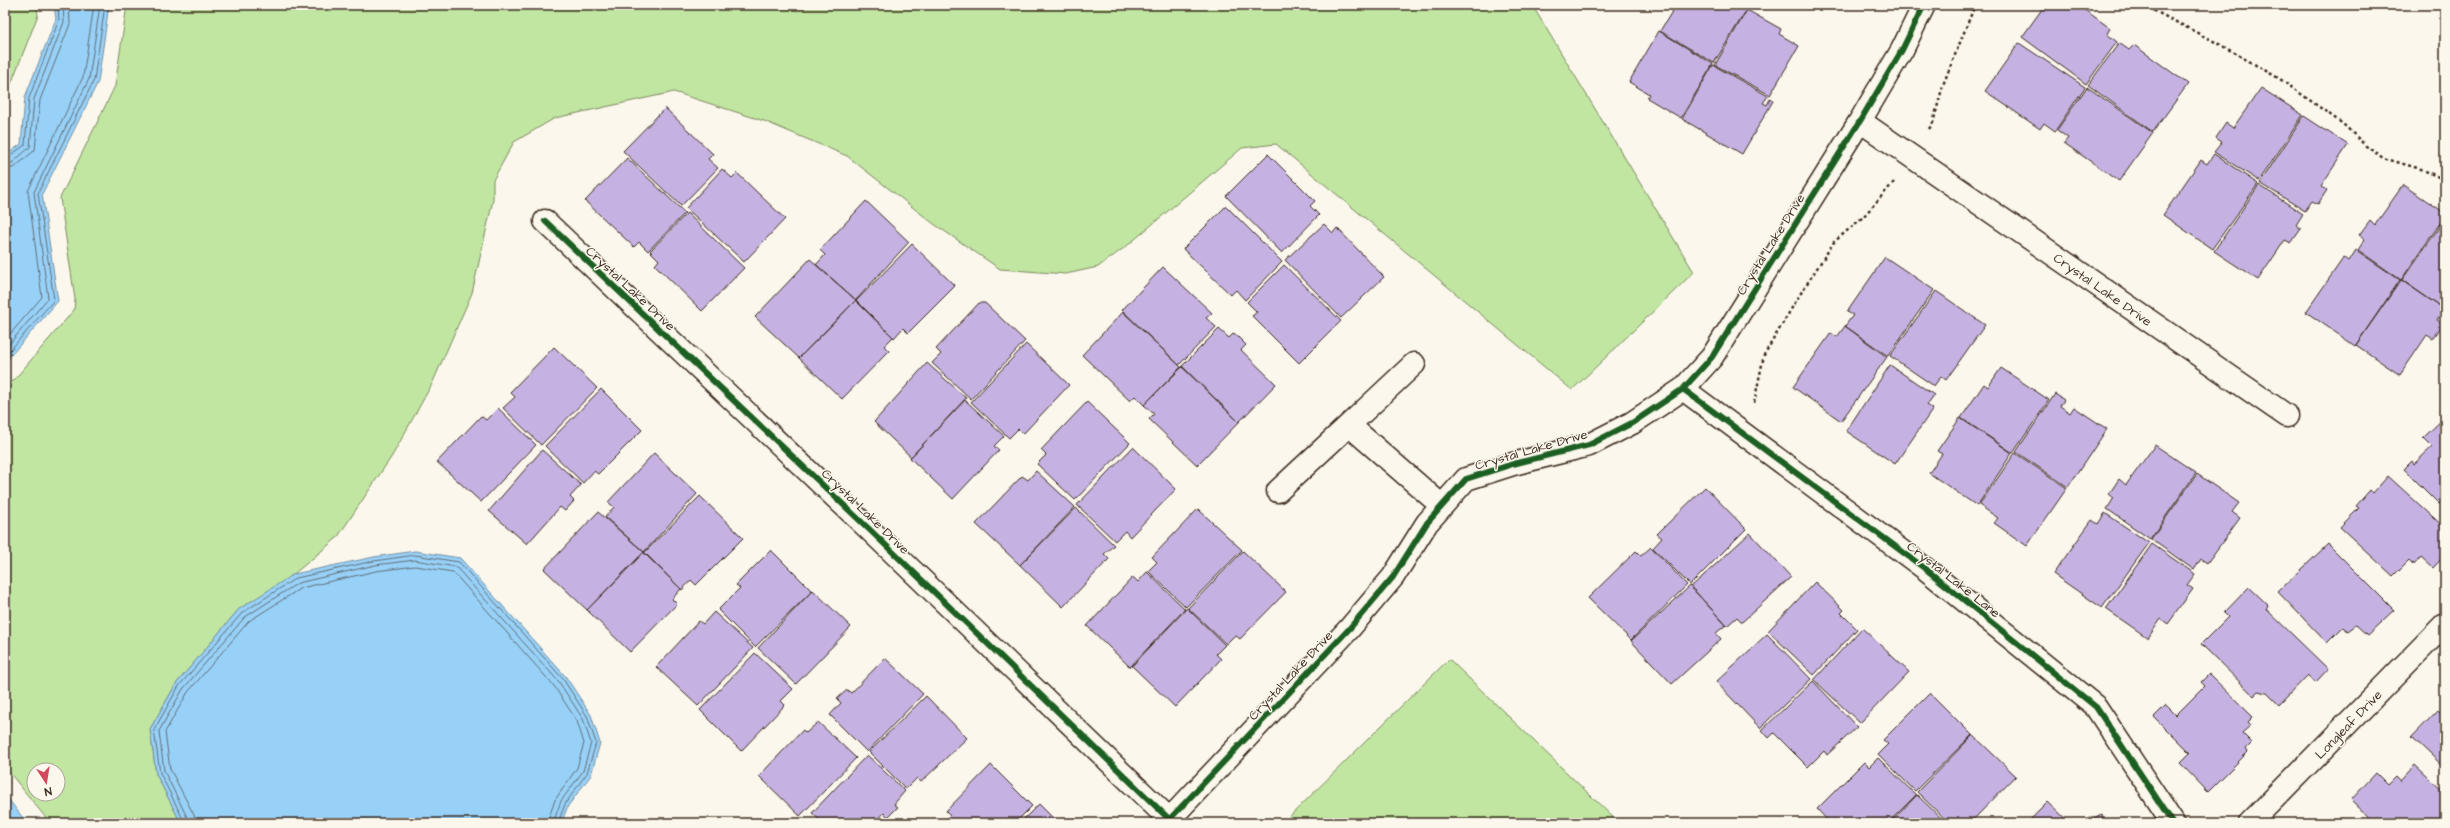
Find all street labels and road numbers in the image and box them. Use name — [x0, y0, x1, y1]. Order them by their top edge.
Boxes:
street label: Crystal Lake Drive — [1732, 190, 1810, 299]
street label: Crystal Lake Drive — [581, 242, 679, 336]
street label: Crystal Lake Drive — [2049, 249, 2155, 331]
street label: Crystal Lake Drive — [1473, 425, 1590, 476]
street label: Crystal Lake Drive — [817, 465, 913, 559]
street label: Crystal Lake Lane — [1902, 538, 2004, 623]
street label: Crystal Lake Drive — [1244, 627, 1338, 725]
street label: Longleaf Drive — [2311, 686, 2387, 764]

